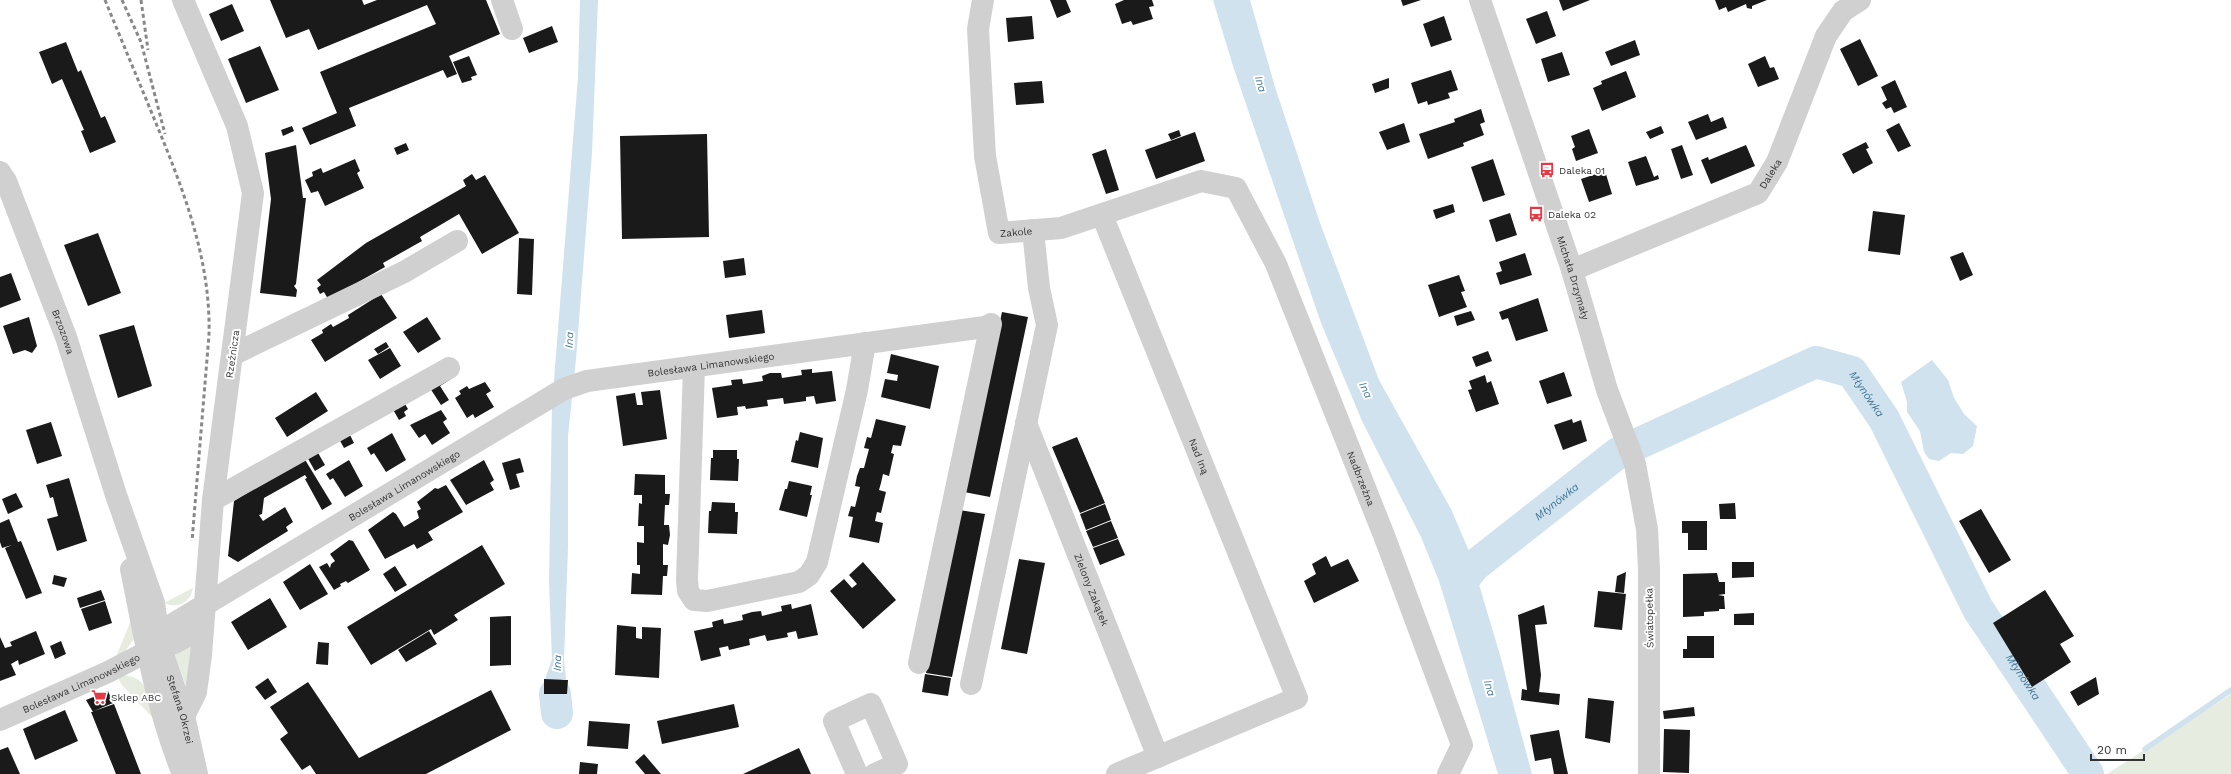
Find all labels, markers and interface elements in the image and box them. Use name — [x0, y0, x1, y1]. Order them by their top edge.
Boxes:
water label: Ina — [1252, 74, 1269, 94]
street label: Daleka — [1757, 157, 1784, 191]
bus stop icon: Daleka 01 — [1538, 161, 1556, 179]
place label: Daleka 01 — [1559, 165, 1605, 176]
bus stop icon: Daleka 02 — [1527, 205, 1545, 223]
place label: Daleka 02 — [1548, 209, 1596, 220]
street label: Zakole — [1000, 225, 1033, 239]
street label: Michała Drzymały — [1555, 234, 1591, 322]
street label: Brzozowa — [50, 308, 76, 356]
street label: Rzeźnicza — [224, 329, 241, 379]
water label: Ina — [563, 331, 576, 349]
street label: Bolesława Limanowskiego — [647, 351, 775, 379]
water label: Młynówka — [1846, 369, 1887, 420]
water label: Ina — [1356, 380, 1375, 401]
street label: Nad Iną — [1187, 437, 1211, 476]
street label: Bolesława Limanowskiego — [347, 448, 462, 523]
street label: Nadbrzeżna — [1345, 450, 1377, 508]
water label: Młynówka — [1532, 480, 1582, 523]
street label: Zielony Zakątek — [1072, 552, 1111, 628]
street label: Światopełka — [1643, 588, 1656, 648]
street label: Bolesława Limanowskiego — [21, 652, 142, 715]
water label: Młynówka — [2003, 652, 2043, 703]
water label: Ina — [551, 654, 564, 671]
street label: Stefana Okrzei — [164, 673, 195, 745]
water label: Ina — [1481, 678, 1498, 698]
supermarket icon: Sklep ABC — [90, 688, 108, 706]
place label: Sklep ABC — [111, 692, 161, 703]
scale bar — [2091, 736, 2144, 762]
text: 20 m — [2097, 743, 2127, 757]

